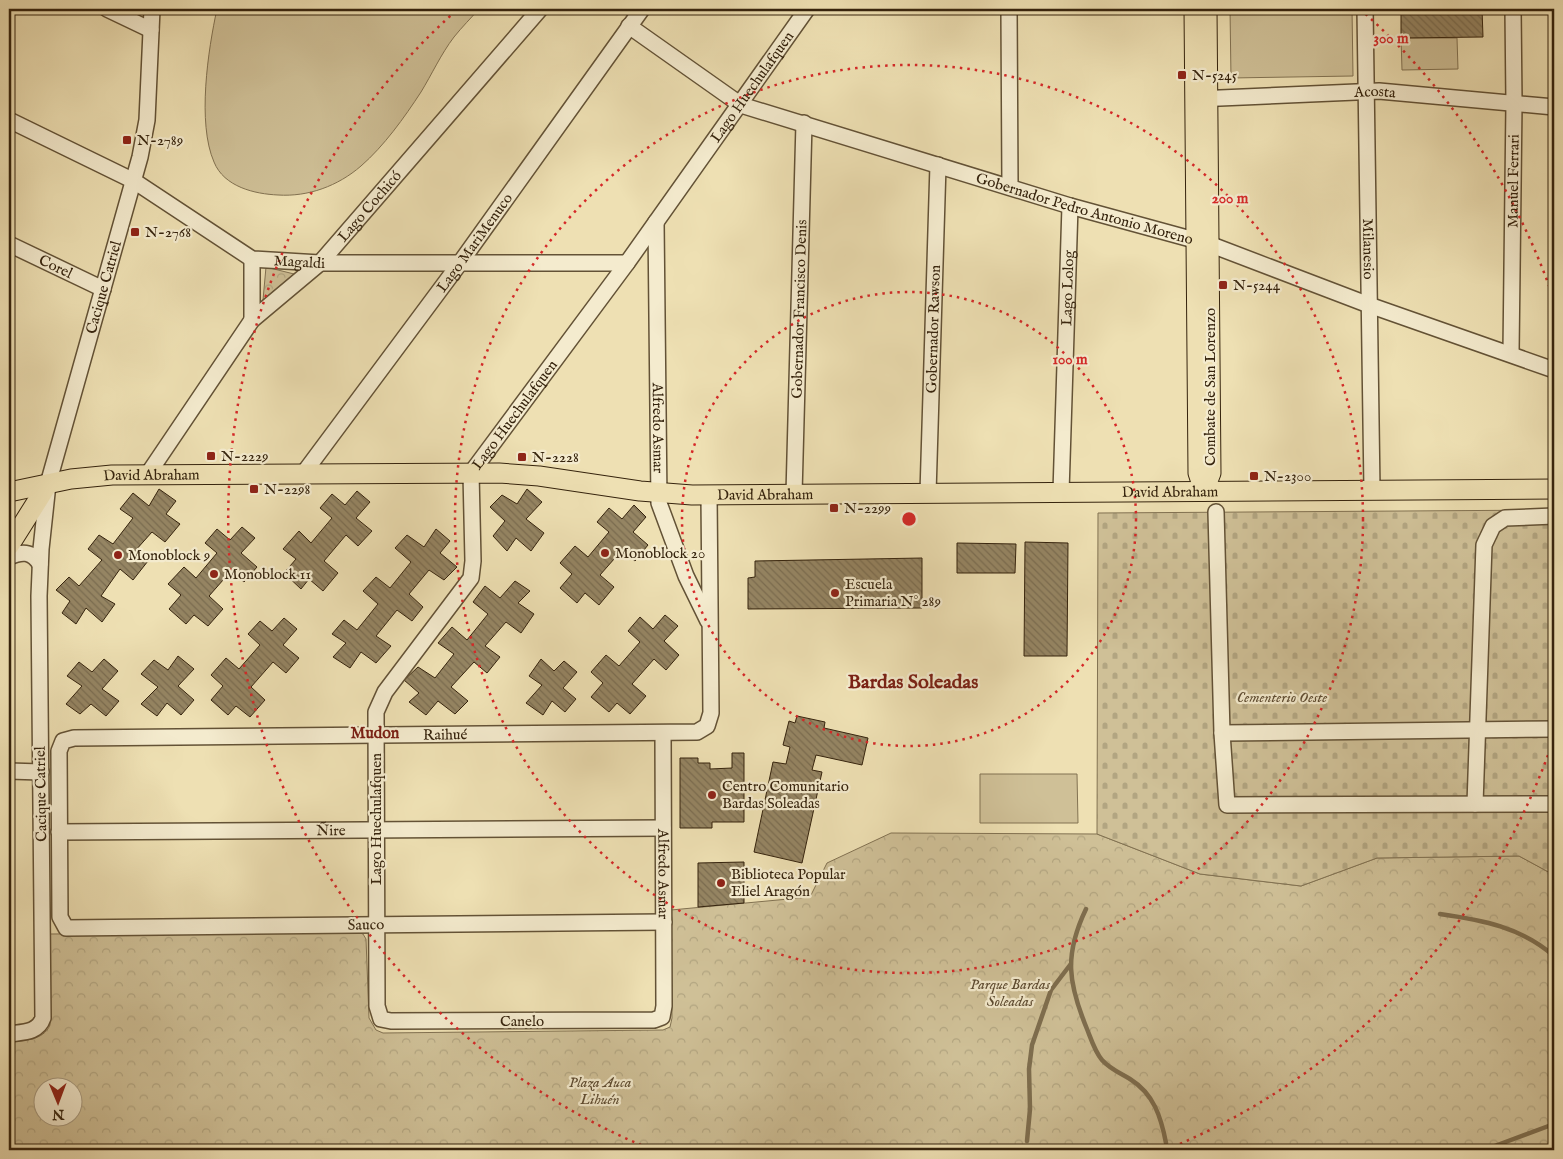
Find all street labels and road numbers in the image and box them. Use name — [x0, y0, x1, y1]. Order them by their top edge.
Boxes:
street label: Lago Huechulafquen — [706, 27, 798, 146]
street label: Acosta — [1353, 82, 1397, 102]
street label: Manuel Ferrari — [1503, 134, 1523, 228]
street label: Lago Cochicó — [333, 166, 406, 246]
street label: Gobernador Pedro Antonio Moreno — [974, 168, 1195, 249]
street label: Lago MariMenuco — [432, 189, 517, 296]
street label: Milanesio — [1359, 218, 1378, 280]
street label: Gobernador Francisco Denis — [787, 219, 811, 399]
street label: Cacique Catriel — [81, 238, 126, 336]
street label: Lago Lolog — [1057, 249, 1078, 326]
street label: Corel — [36, 250, 77, 283]
street label: Magaldi — [273, 251, 325, 273]
street label: Gobernador Rawson — [922, 265, 944, 394]
street label: Combate de San Lorenzo — [1201, 308, 1220, 466]
street label: Lago Huechulafquen — [467, 356, 561, 473]
street label: Alfredo Asmar — [648, 382, 668, 474]
street label: David Abraham — [102, 465, 200, 485]
street label: David Abraham — [1122, 482, 1219, 502]
street label: David Abraham — [717, 485, 814, 504]
street label: Raihué — [423, 725, 468, 744]
street label: Cacique Catriel — [31, 745, 51, 842]
street label: Lago Huechulafquen — [367, 753, 386, 885]
street label: Ñire — [316, 821, 346, 840]
street label: Alfredo Asmar — [654, 828, 673, 920]
street label: Sauco — [348, 915, 384, 935]
street label: Canelo — [500, 1012, 544, 1031]

